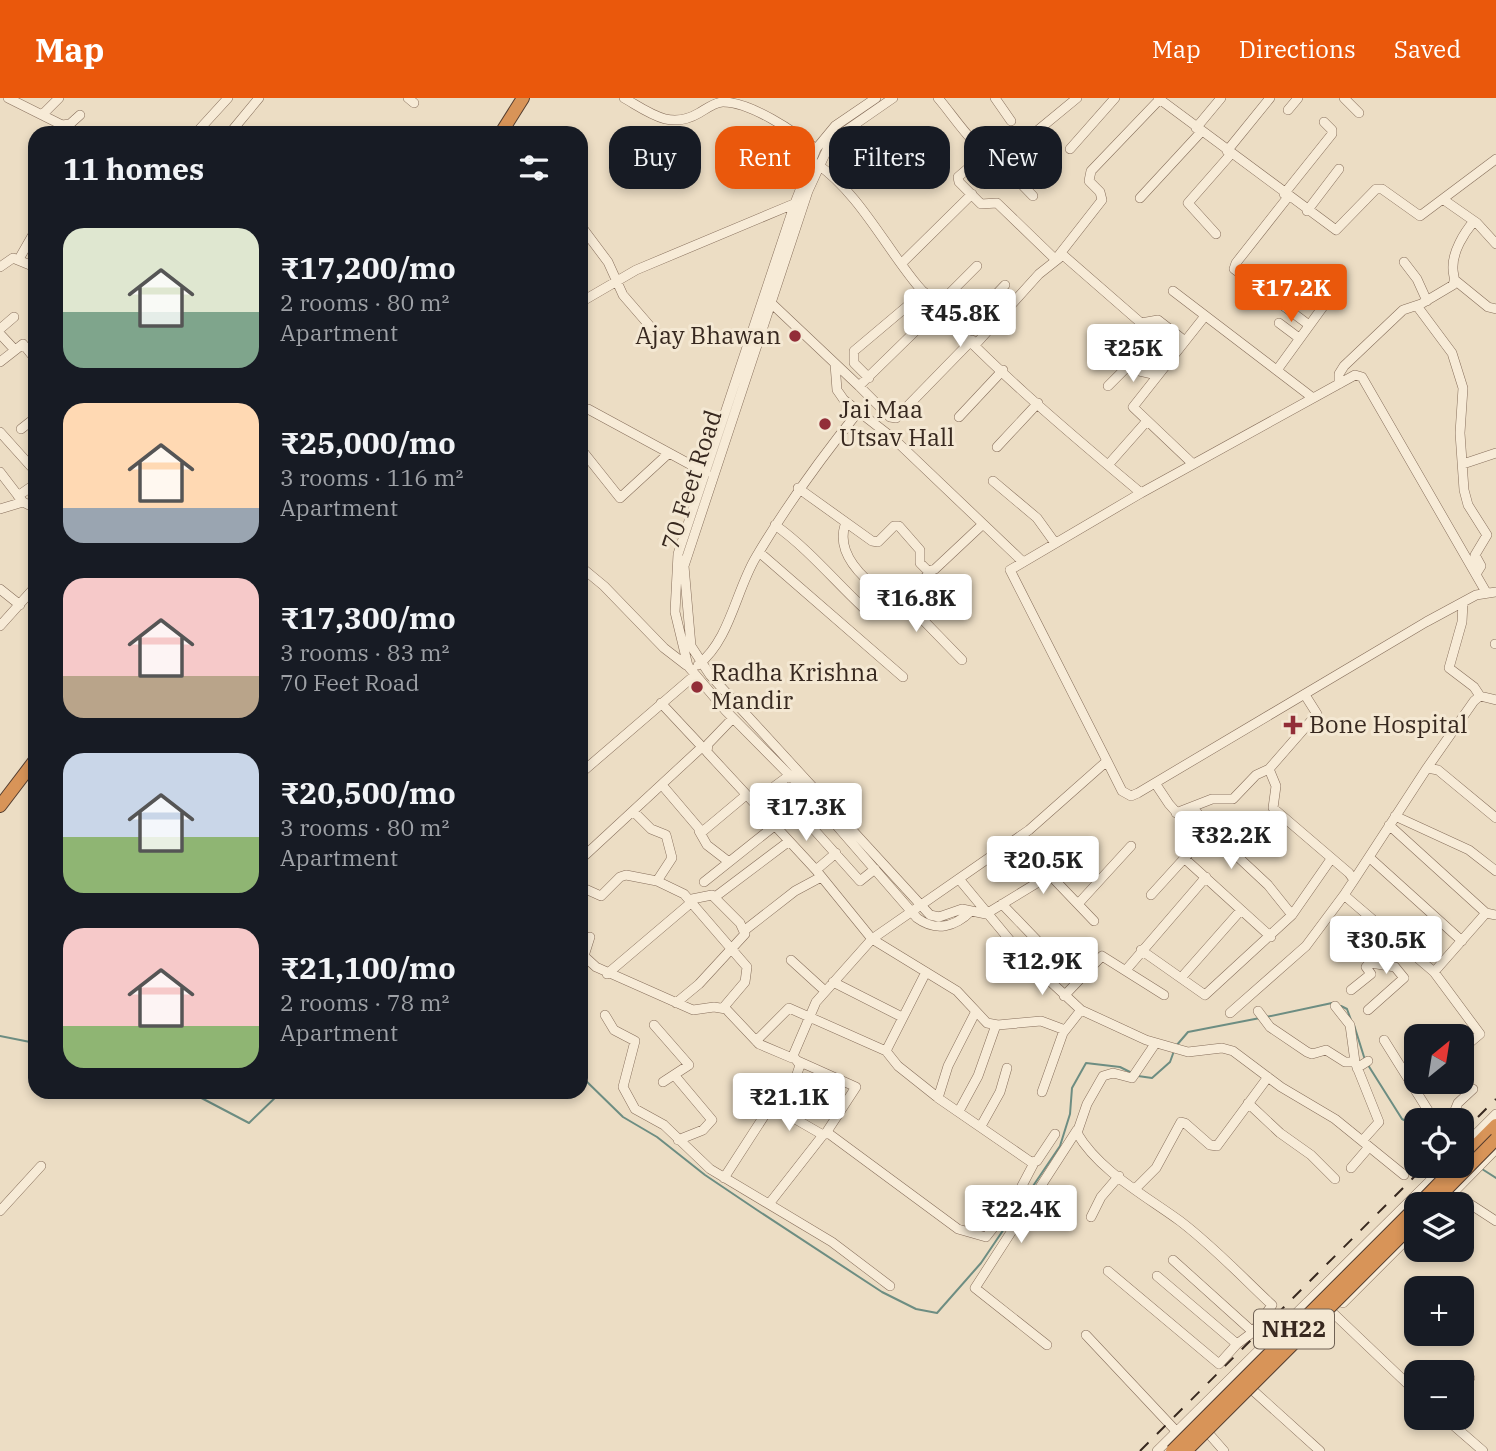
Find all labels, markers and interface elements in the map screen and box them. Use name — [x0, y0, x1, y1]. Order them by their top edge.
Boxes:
text: Map — [35, 28, 104, 71]
text: Map — [1152, 33, 1201, 65]
text: Directions — [1239, 33, 1356, 65]
text: Saved — [1394, 33, 1461, 65]
chip: Buy — [609, 126, 701, 189]
chip: Rent — [715, 126, 815, 189]
chip: Filters — [829, 126, 950, 189]
chip: New — [964, 126, 1062, 189]
text: 11 homes — [63, 149, 204, 188]
icon: filters — [515, 149, 553, 187]
text: ₹17,200/mo — [280, 248, 456, 287]
icon: home — [119, 256, 203, 340]
pin: ₹17.2K — [1234, 264, 1348, 324]
text: ₹17.2K — [1251, 272, 1331, 302]
text: 2 rooms · 80 m² — [280, 287, 450, 317]
pin: ₹45.8K — [903, 289, 1017, 349]
text: ₹45.8K — [920, 297, 1000, 327]
text: Apartment — [280, 317, 398, 347]
place label: Ajay Bhawan — [635, 319, 781, 351]
pin: ₹25K — [1092, 324, 1174, 384]
marker: Ajay Bhawan — [787, 328, 803, 344]
text: ₹25K — [1103, 332, 1163, 362]
place label: Jai Maa Utsav Hall — [839, 393, 954, 453]
street label: 70 Feet Road — [653, 406, 729, 554]
marker: Jai Maa Utsav Hall — [817, 416, 833, 432]
text: ₹25,000/mo — [280, 423, 456, 462]
icon: home — [119, 431, 203, 515]
text: 3 rooms · 116 m² — [280, 462, 463, 492]
text: Apartment — [280, 492, 398, 522]
pin: ₹16.8K — [859, 574, 973, 634]
text: ₹16.8K — [876, 582, 956, 612]
text: ₹17,300/mo — [280, 598, 456, 637]
icon: home — [119, 606, 203, 690]
text: 3 rooms · 83 m² — [280, 637, 450, 667]
place label: Radha Krishna Mandir — [711, 656, 879, 716]
text: 70 Feet Road — [280, 667, 419, 697]
marker: Radha Krishna Mandir — [689, 679, 705, 695]
place label: Bone Hospital — [1309, 708, 1468, 740]
marker: Bone Hospital — [1283, 715, 1303, 735]
text: ₹20,500/mo — [280, 773, 456, 812]
icon: home — [119, 781, 203, 865]
pin: ₹17.3K — [749, 784, 863, 843]
text: ₹17.3K — [766, 791, 846, 821]
text: 3 rooms · 80 m² — [280, 812, 450, 842]
pin: ₹32.2K — [1174, 812, 1288, 871]
text: ₹32.2K — [1191, 819, 1271, 849]
pin: ₹20.5K — [986, 836, 1100, 896]
text: Apartment — [280, 842, 398, 872]
text: ₹20.5K — [1003, 844, 1083, 874]
pin: ₹30.5K — [1329, 916, 1443, 976]
text: ₹30.5K — [1346, 924, 1426, 954]
pin: ₹12.9K — [985, 937, 1099, 997]
text: ₹12.9K — [1002, 945, 1082, 975]
text: ₹21,100/mo — [280, 948, 456, 987]
icon: home — [119, 956, 203, 1040]
text: 2 rooms · 78 m² — [280, 987, 450, 1017]
text: Apartment — [280, 1017, 398, 1047]
north arrow — [1404, 1024, 1474, 1094]
map controls — [1404, 1024, 1474, 1430]
pin: ₹21.1K — [732, 1074, 846, 1133]
text: ₹21.1K — [749, 1081, 829, 1111]
button: locate — [1404, 1108, 1474, 1178]
pin: ₹22.4K — [964, 1186, 1078, 1245]
button: layers — [1404, 1192, 1474, 1262]
text: ₹22.4K — [981, 1193, 1061, 1223]
button: + — [1404, 1276, 1474, 1346]
road number: NH22 — [1254, 1310, 1334, 1348]
button: − — [1404, 1360, 1474, 1430]

